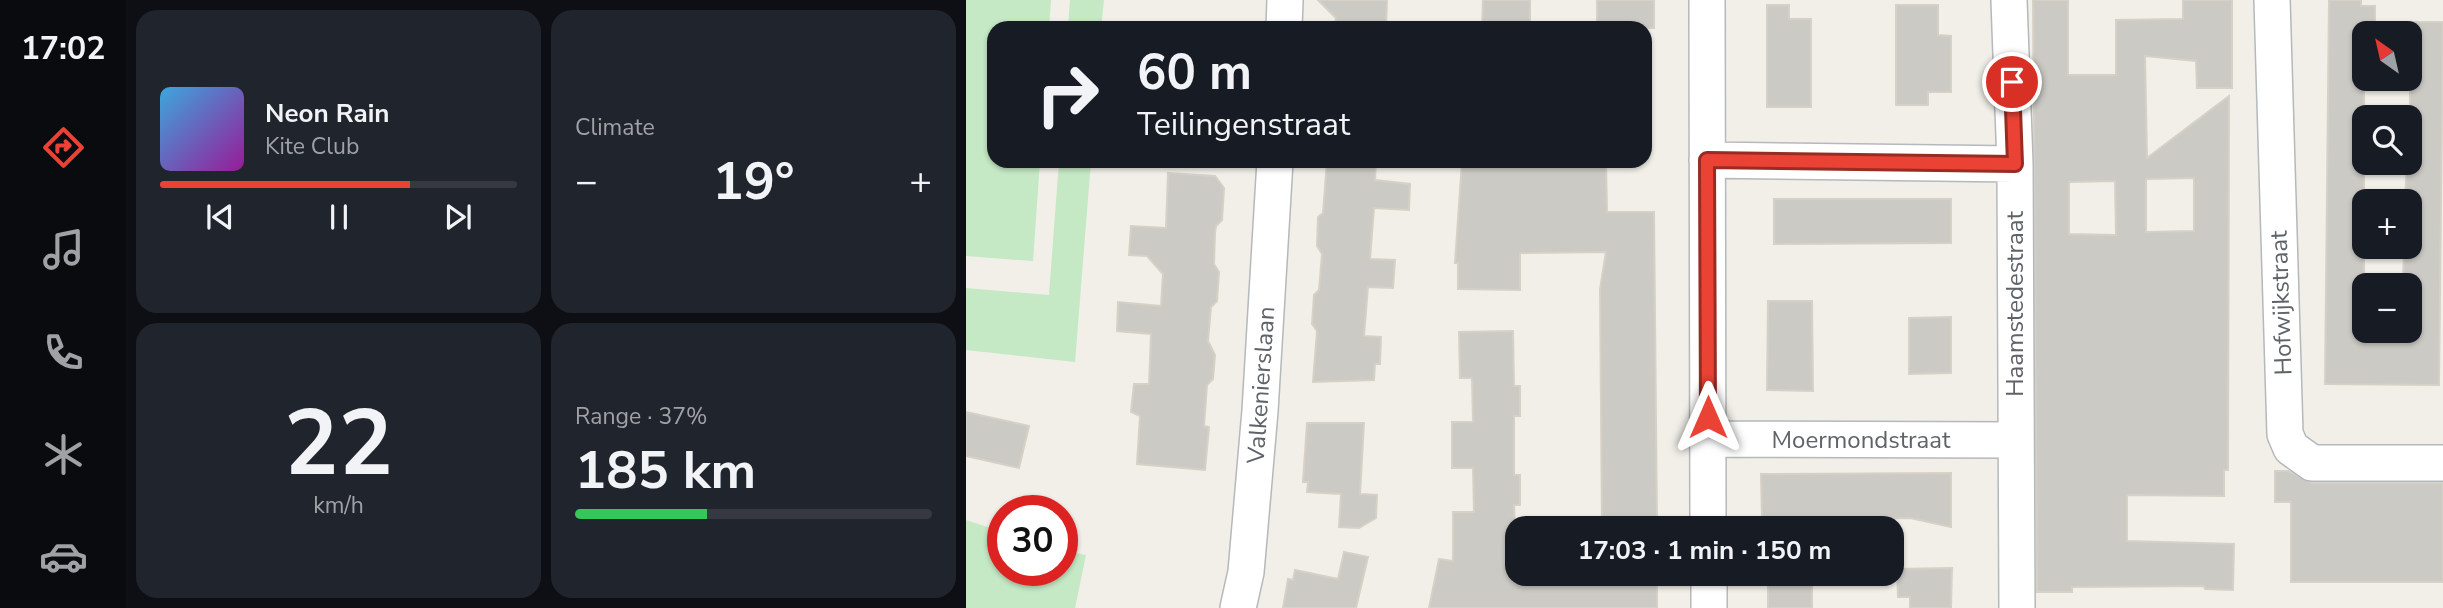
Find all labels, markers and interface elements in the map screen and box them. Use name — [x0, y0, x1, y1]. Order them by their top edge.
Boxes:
north arrow — [2352, 21, 2422, 91]
map controls — [2352, 21, 2422, 343]
text: 17:02 — [21, 27, 105, 70]
text: 60 m — [1137, 39, 1252, 106]
icon: right — [1022, 49, 1113, 140]
pin — [1982, 52, 2042, 112]
icon: arrive — [1993, 63, 2031, 101]
text: Neon Rain — [265, 96, 390, 131]
text: Teilingenstraat — [1137, 103, 1350, 146]
button: search — [2352, 105, 2422, 175]
text: Climate — [575, 112, 655, 143]
icon: directions — [39, 123, 88, 172]
text: Kite Club — [265, 131, 359, 162]
text: 19° — [712, 146, 795, 217]
text: − — [575, 156, 598, 207]
text: + — [909, 156, 932, 207]
button: + — [2352, 189, 2422, 259]
icon: previous — [201, 198, 239, 236]
icon: pause — [320, 198, 358, 236]
icon: next — [439, 198, 477, 236]
street label: Haamstedestraat — [1999, 211, 2031, 397]
icon: music — [39, 225, 88, 274]
street label: Hofwijkstraat — [2262, 230, 2300, 376]
button: − — [2352, 273, 2422, 343]
street label: Valkenierslaan — [1239, 305, 1282, 466]
icon: phone — [39, 328, 88, 377]
position arrow — [1671, 380, 1745, 454]
text: 22 — [284, 382, 393, 506]
text: Range · 37% — [575, 401, 707, 432]
street label: Moermondstraat — [1772, 424, 1951, 456]
icon: climate — [39, 430, 88, 479]
text: 185 km — [575, 435, 756, 506]
text: km/h — [313, 490, 364, 521]
speed limit sign: 30 — [987, 495, 1078, 586]
icon: car — [39, 532, 88, 581]
text: 17:03 · 1 min · 150 m — [1578, 533, 1831, 568]

